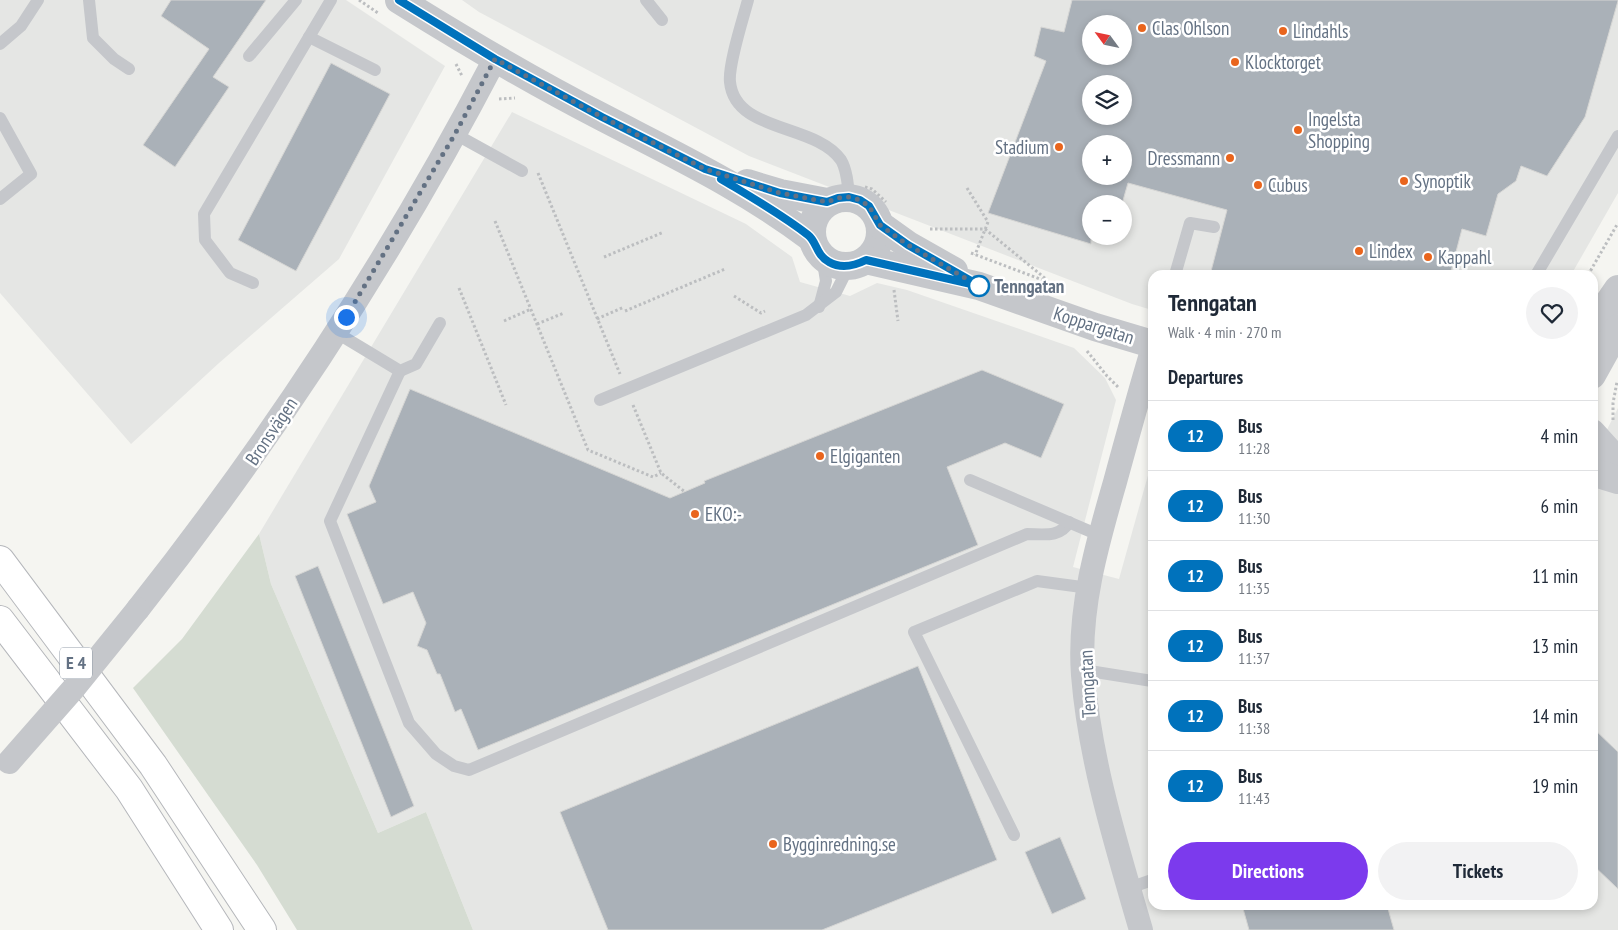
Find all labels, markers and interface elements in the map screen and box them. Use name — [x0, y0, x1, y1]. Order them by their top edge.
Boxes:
north arrow — [1082, 15, 1132, 65]
map controls — [1082, 15, 1132, 245]
place label: Clas Ohlson — [1152, 16, 1229, 40]
place label: Lindahls — [1293, 19, 1348, 43]
marker: Clas Ohlson — [1136, 22, 1148, 34]
marker: Lindahls — [1277, 25, 1289, 37]
place label: Klocktorget — [1245, 50, 1322, 74]
marker: Klocktorget — [1229, 56, 1241, 68]
button: layers — [1082, 75, 1132, 125]
place label: Ingelsta Shopping — [1308, 107, 1370, 153]
marker: Ingelsta Shopping — [1292, 124, 1304, 136]
place label: Stadium — [995, 135, 1049, 159]
button: + — [1082, 135, 1132, 185]
marker: Stadium — [1053, 141, 1065, 153]
place label: Dressmann — [1147, 146, 1220, 170]
marker: Dressmann — [1224, 152, 1236, 164]
place label: Synoptik — [1414, 169, 1471, 193]
place label: Cubus — [1268, 173, 1308, 197]
marker: Synoptik — [1398, 175, 1410, 187]
marker: Cubus — [1252, 179, 1264, 191]
button: − — [1082, 195, 1132, 245]
place label: Lindex — [1369, 239, 1413, 263]
marker: Lindex — [1353, 245, 1365, 257]
place label: Kappahl — [1438, 245, 1492, 269]
marker: Kappahl — [1422, 251, 1434, 263]
place label: Tenngatan — [994, 274, 1064, 298]
marker: Tenngatan — [968, 275, 990, 297]
text: Tenngatan — [1168, 287, 1257, 318]
button: heart — [1526, 287, 1578, 339]
street label: Koppargatan — [1051, 301, 1137, 349]
your location — [334, 305, 359, 330]
text: Walk · 4 min · 270 m — [1168, 322, 1281, 342]
text: Departures — [1168, 365, 1243, 389]
street label: Bronsvägen — [240, 393, 302, 469]
text: Bus — [1238, 414, 1262, 438]
text: 12 — [1187, 424, 1204, 447]
text: 4 min — [1541, 424, 1578, 448]
text: 11:28 — [1238, 438, 1270, 458]
place label: Elgiganten — [830, 444, 900, 468]
marker: Elgiganten — [814, 450, 826, 462]
text: Bus — [1238, 484, 1262, 508]
text: 12 — [1187, 494, 1204, 517]
text: 6 min — [1541, 494, 1578, 518]
place label: EKO:- — [705, 502, 742, 526]
marker: EKO:- — [689, 508, 701, 520]
text: 11:30 — [1238, 508, 1270, 528]
text: Bus — [1238, 554, 1262, 578]
text: 12 — [1187, 564, 1204, 587]
text: 11 min — [1532, 564, 1578, 588]
text: 11:35 — [1238, 578, 1270, 598]
text: Bus — [1238, 624, 1262, 648]
text: 12 — [1187, 634, 1204, 657]
text: 13 min — [1532, 634, 1578, 658]
road number: E 4 — [60, 648, 92, 678]
text: 11:37 — [1238, 648, 1270, 668]
street label: Tenngatan — [1073, 649, 1101, 719]
text: Bus — [1238, 694, 1262, 718]
text: 12 — [1187, 704, 1204, 727]
text: 14 min — [1532, 704, 1578, 728]
text: 11:38 — [1238, 718, 1270, 738]
text: Bus — [1238, 764, 1262, 788]
text: 12 — [1187, 774, 1204, 797]
text: 19 min — [1532, 774, 1578, 798]
text: 11:43 — [1238, 788, 1270, 808]
place label: Bygginredning.se — [783, 832, 896, 856]
marker: Bygginredning.se — [767, 838, 779, 850]
button: Directions — [1168, 842, 1368, 900]
button: Tickets — [1378, 842, 1578, 900]

